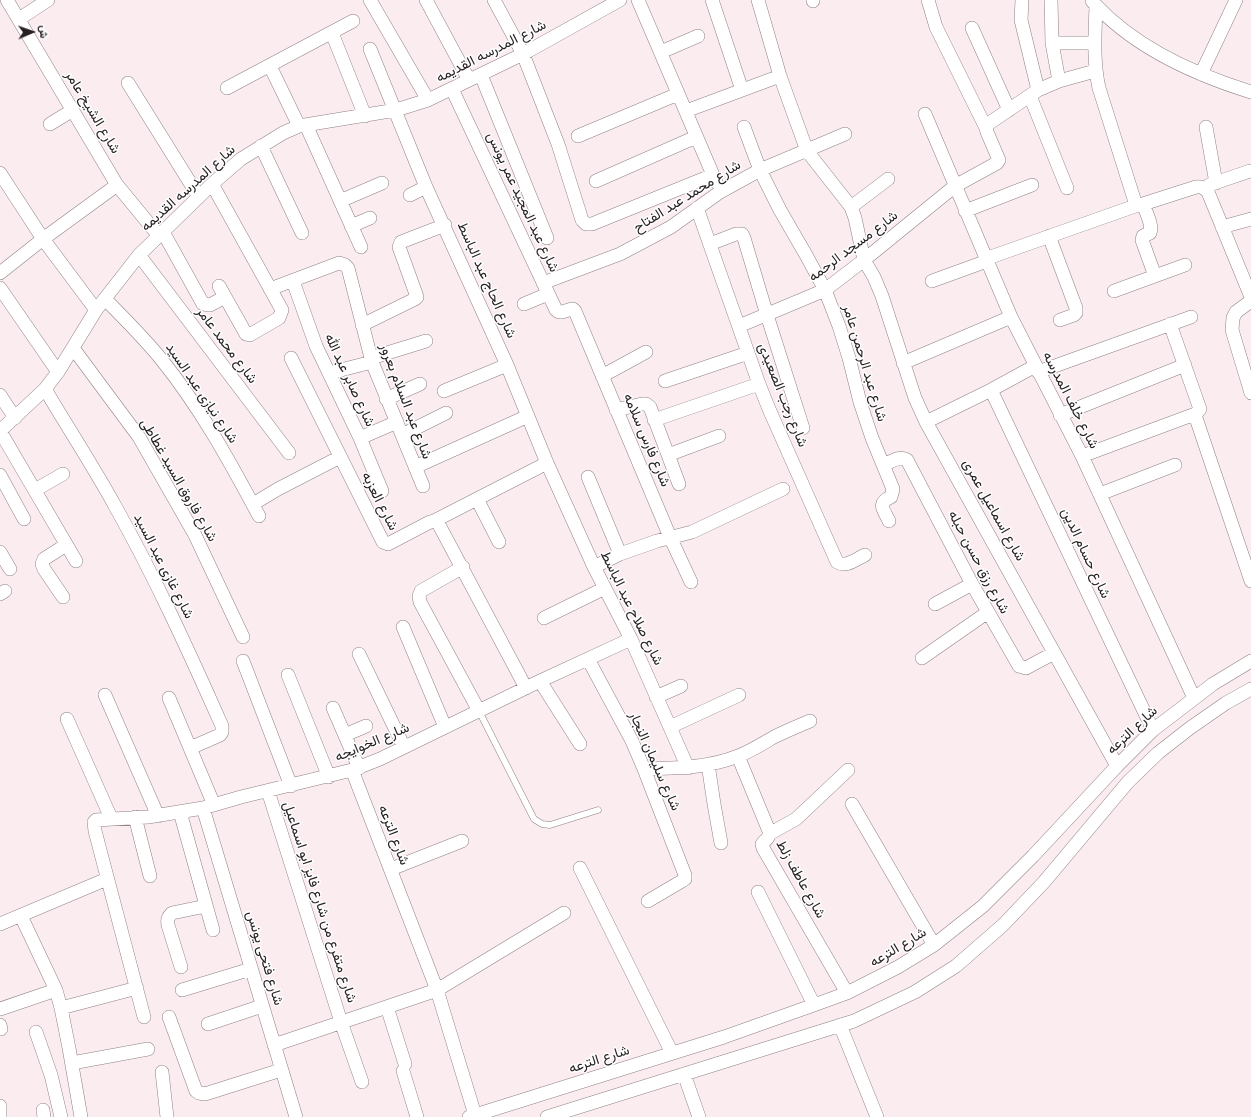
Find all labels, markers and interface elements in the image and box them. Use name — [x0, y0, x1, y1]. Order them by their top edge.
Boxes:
north arrow — [12, 12, 52, 52]
street label: شارع المدرسه القديمه — [433, 16, 549, 86]
text: ش — [38, 25, 51, 38]
street label: شارع الشيخ عامر — [62, 68, 124, 156]
street label: شارع عبد المجيد عمر يونس — [483, 129, 563, 275]
street label: شارع المدرسه القديمه — [137, 141, 239, 235]
street label: شارع محمد عبد الفتاح — [630, 156, 744, 236]
street label: شارع مسجد الرحمه — [805, 207, 901, 285]
street label: شارع الحاج عبد الباسط — [454, 219, 520, 341]
street label: شارع محمد عامر — [193, 303, 261, 387]
street label: شارع عبد الرحمن عامر — [839, 303, 891, 423]
street label: شارع صابر عبد الله — [321, 331, 379, 429]
street label: شارع نيازى عبد السيد — [162, 340, 242, 446]
street label: شارع رجب الصعيدى — [754, 340, 812, 450]
street label: شارع عبد السلام بعرور — [376, 341, 436, 461]
street label: شارع خلف المدرسه — [1039, 349, 1103, 451]
street label: شارع فارس سلامه — [620, 391, 674, 489]
street label: شارع فاروق السيد غطاطى — [137, 415, 221, 545]
street label: شارع اسماعيل عمرى — [959, 456, 1029, 564]
street label: شارع العزبه — [358, 469, 402, 533]
street label: شارع حسام الدين — [1058, 505, 1114, 601]
street label: شارع رزق حسن حبله — [945, 507, 1013, 617]
street label: شارع غازى عبد السيد — [130, 511, 198, 621]
street label: شارع صلاح عبد الباسط — [597, 548, 667, 668]
street label: شارع الترعه — [1103, 702, 1161, 758]
street label: شارع سليمان النجار — [626, 709, 684, 813]
street label: شارع الخوايجه — [332, 719, 412, 765]
street label: شارع متفرع من شارع فايز ابو اسماعيل — [279, 799, 361, 1005]
street label: شارع الترعه — [375, 803, 413, 867]
street label: شارع عاطف زلط — [773, 837, 829, 921]
street label: شارع فتحى يونس — [243, 909, 287, 1007]
street label: شارع الترعه — [867, 924, 929, 970]
street label: شارع الترعه — [567, 1041, 631, 1077]

